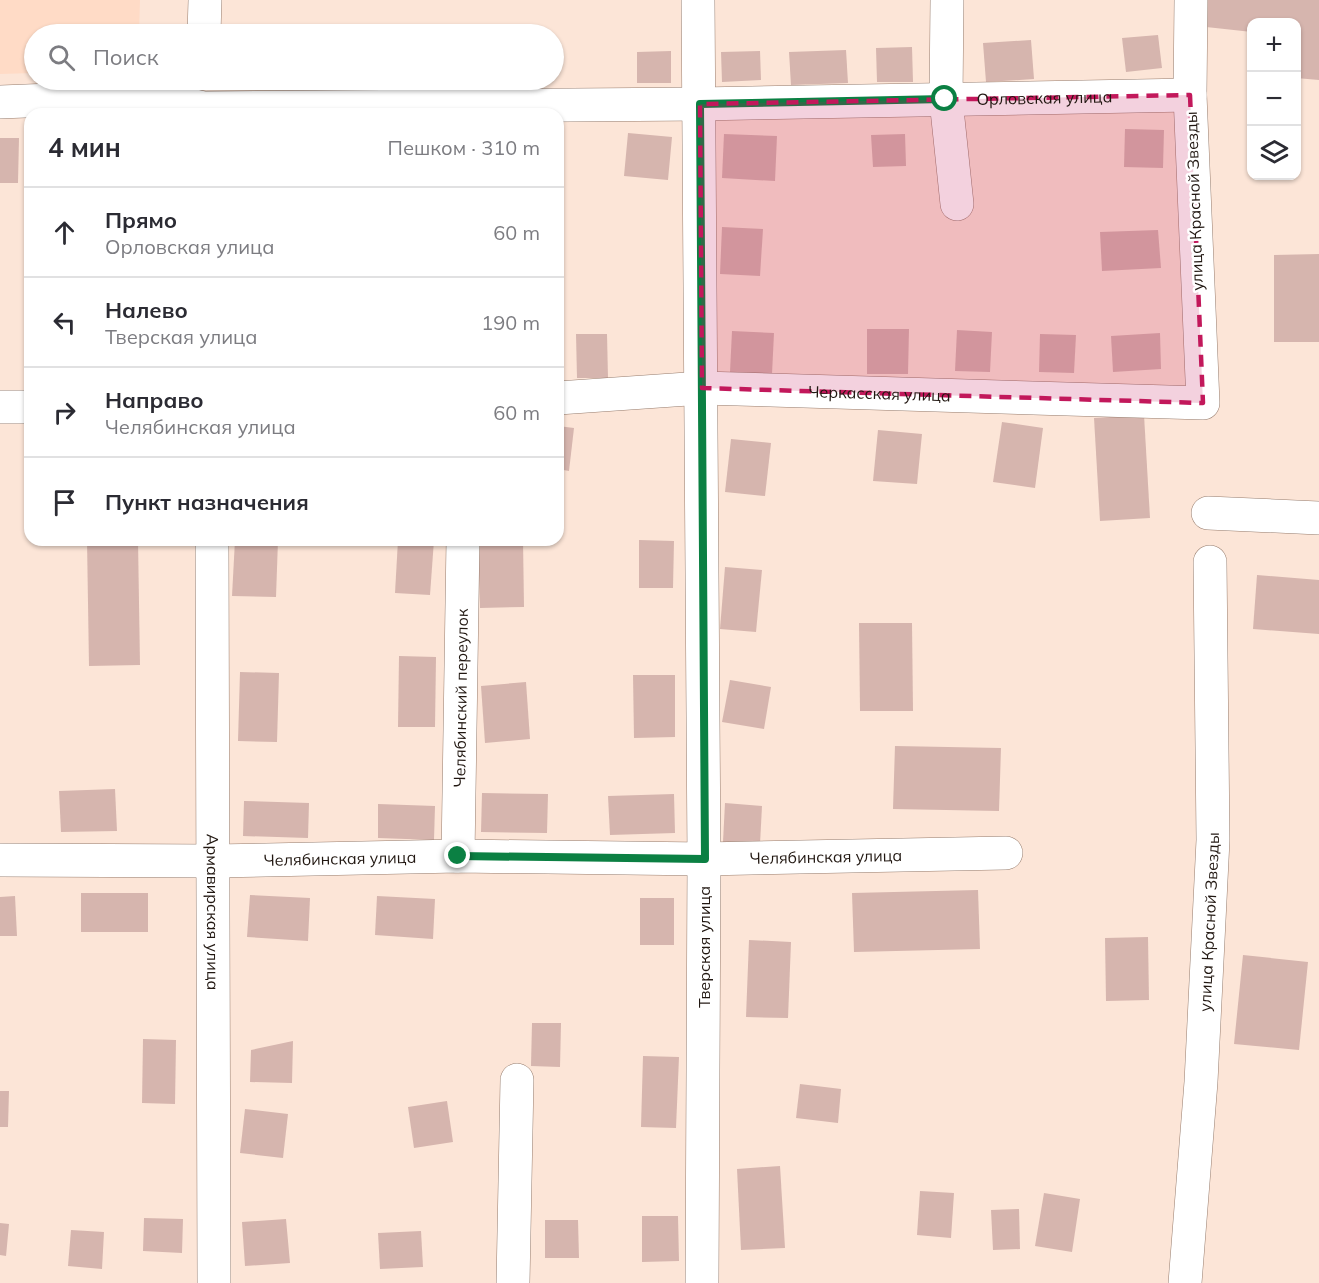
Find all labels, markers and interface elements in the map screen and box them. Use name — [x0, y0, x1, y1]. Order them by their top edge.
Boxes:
map controls — [1247, 18, 1301, 180]
button: + — [1247, 18, 1301, 72]
search box — [24, 24, 564, 90]
icon: search — [45, 41, 78, 74]
text: Поиск — [93, 43, 159, 71]
button: − — [1247, 72, 1301, 126]
route start — [931, 85, 957, 111]
street label: Орловская улица — [976, 86, 1112, 109]
street label: улица Красной Звезды — [1181, 111, 1207, 291]
button: layers — [1247, 126, 1301, 180]
text: 4 мин — [48, 131, 121, 164]
text: Пешком · 310 m — [388, 135, 540, 160]
text: Прямо — [105, 206, 177, 234]
icon: ahead — [48, 216, 81, 249]
text: 60 m — [493, 220, 540, 245]
text: Орловская улица — [105, 234, 275, 259]
text: Налево — [105, 296, 188, 324]
icon: left — [48, 306, 81, 339]
text: 190 m — [481, 310, 540, 335]
text: Тверская улица — [105, 324, 258, 349]
street label: Черкасская улица — [808, 381, 951, 405]
text: Направо — [105, 386, 203, 414]
icon: right — [48, 396, 81, 429]
text: 60 m — [493, 400, 540, 425]
text: Челябинская улица — [105, 414, 296, 439]
icon: arrive — [48, 486, 81, 519]
text: Пункт назначения — [105, 488, 309, 516]
street label: Челябинский переулок — [449, 608, 472, 788]
street label: улица Красной Звезды — [1195, 832, 1223, 1012]
street label: Армавирская улица — [203, 834, 223, 990]
route end — [444, 842, 470, 868]
street label: Челябинская улица — [749, 845, 902, 868]
street label: Челябинская улица — [263, 847, 417, 870]
street label: Тверская улица — [694, 886, 714, 1008]

